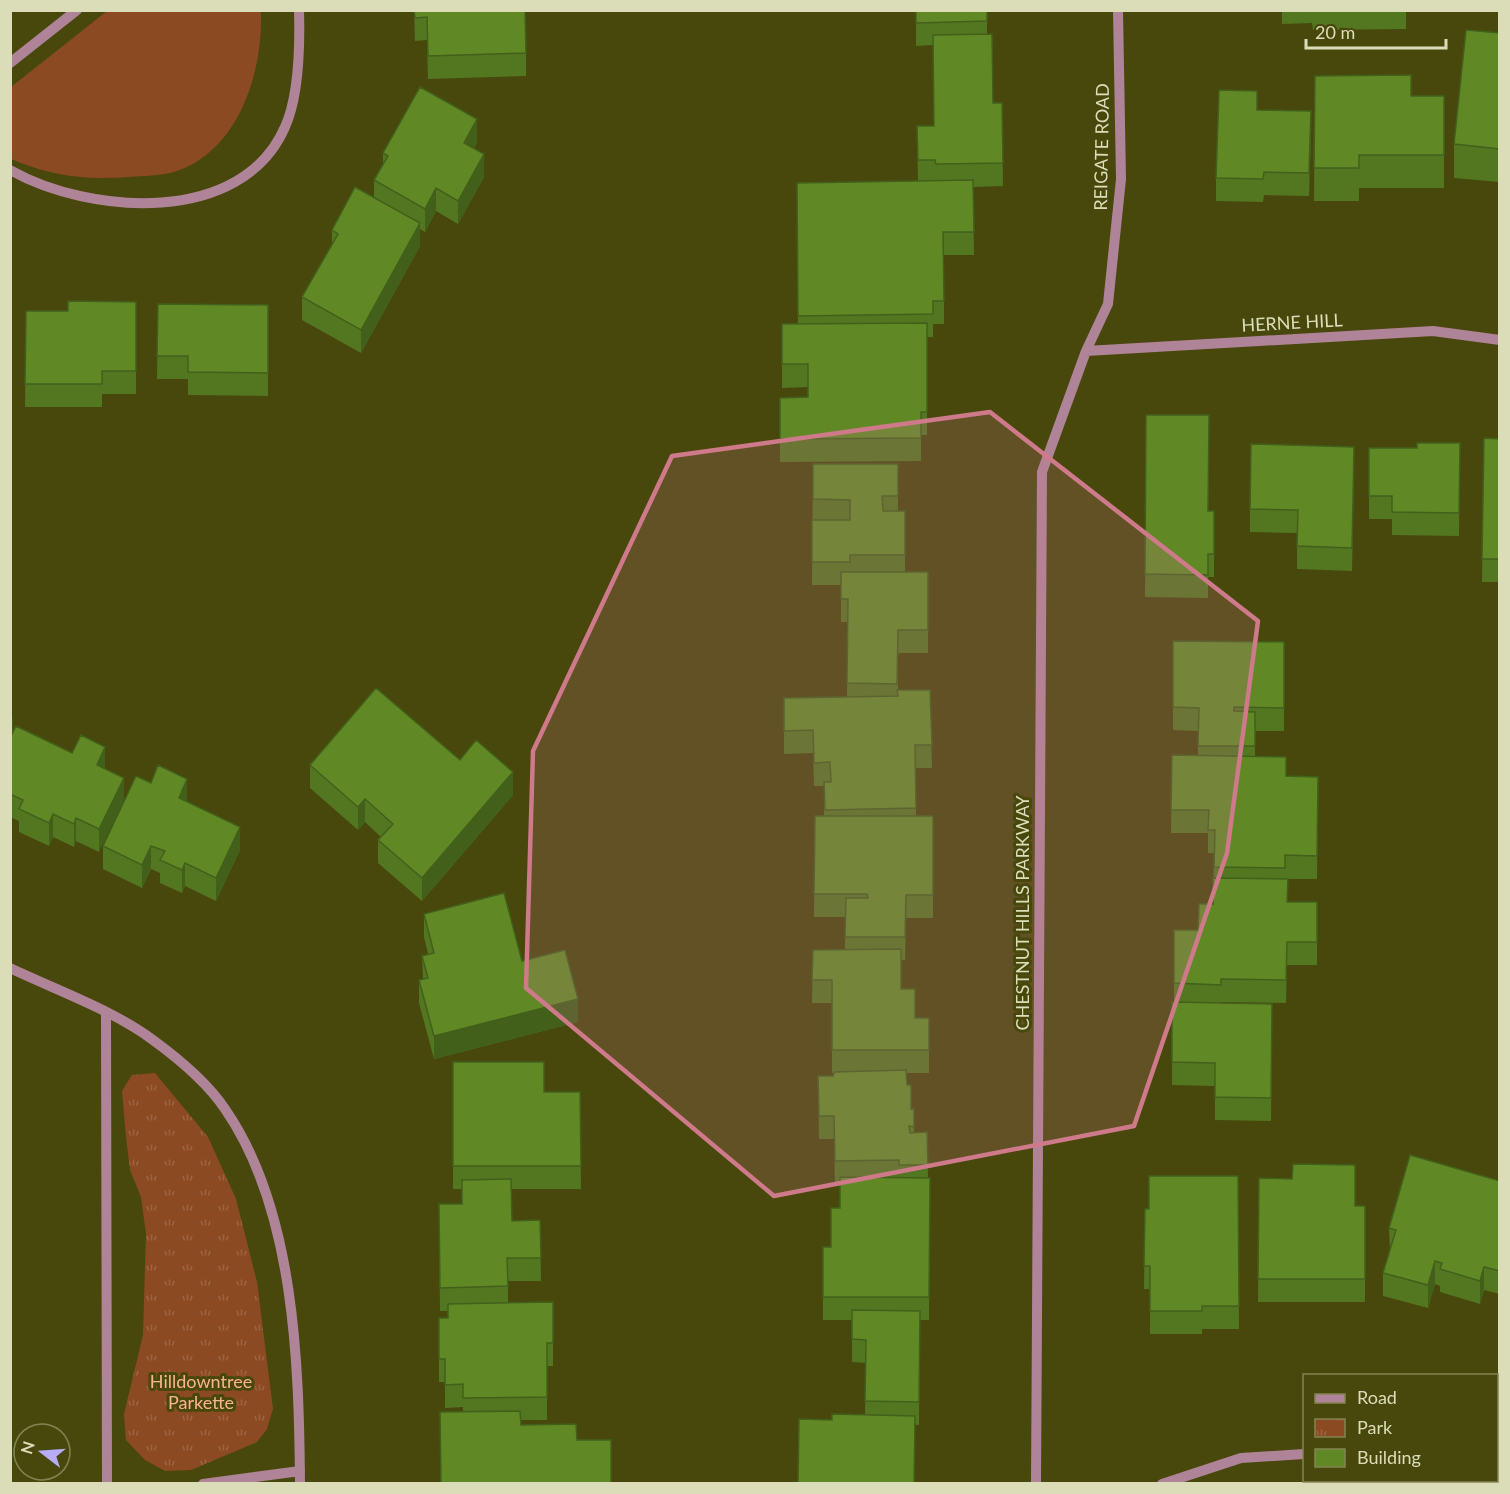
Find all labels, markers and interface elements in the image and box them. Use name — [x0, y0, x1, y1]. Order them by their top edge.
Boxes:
scale bar — [1306, 12, 1446, 50]
text: 20 m — [1315, 21, 1355, 43]
street label: REIGATE ROAD — [1089, 83, 1113, 211]
street label: HERNE HILL — [1241, 308, 1343, 336]
street label: CHESTNUT HILLS PARKWAY — [1011, 795, 1033, 1031]
park label: Hilldowntree Parkette — [150, 1370, 252, 1413]
legend — [1303, 1374, 1498, 1482]
text: Road — [1357, 1386, 1397, 1408]
text: Park — [1357, 1416, 1393, 1438]
north arrow — [12, 1422, 72, 1482]
text: N — [16, 1439, 38, 1456]
text: Building — [1357, 1446, 1421, 1468]

